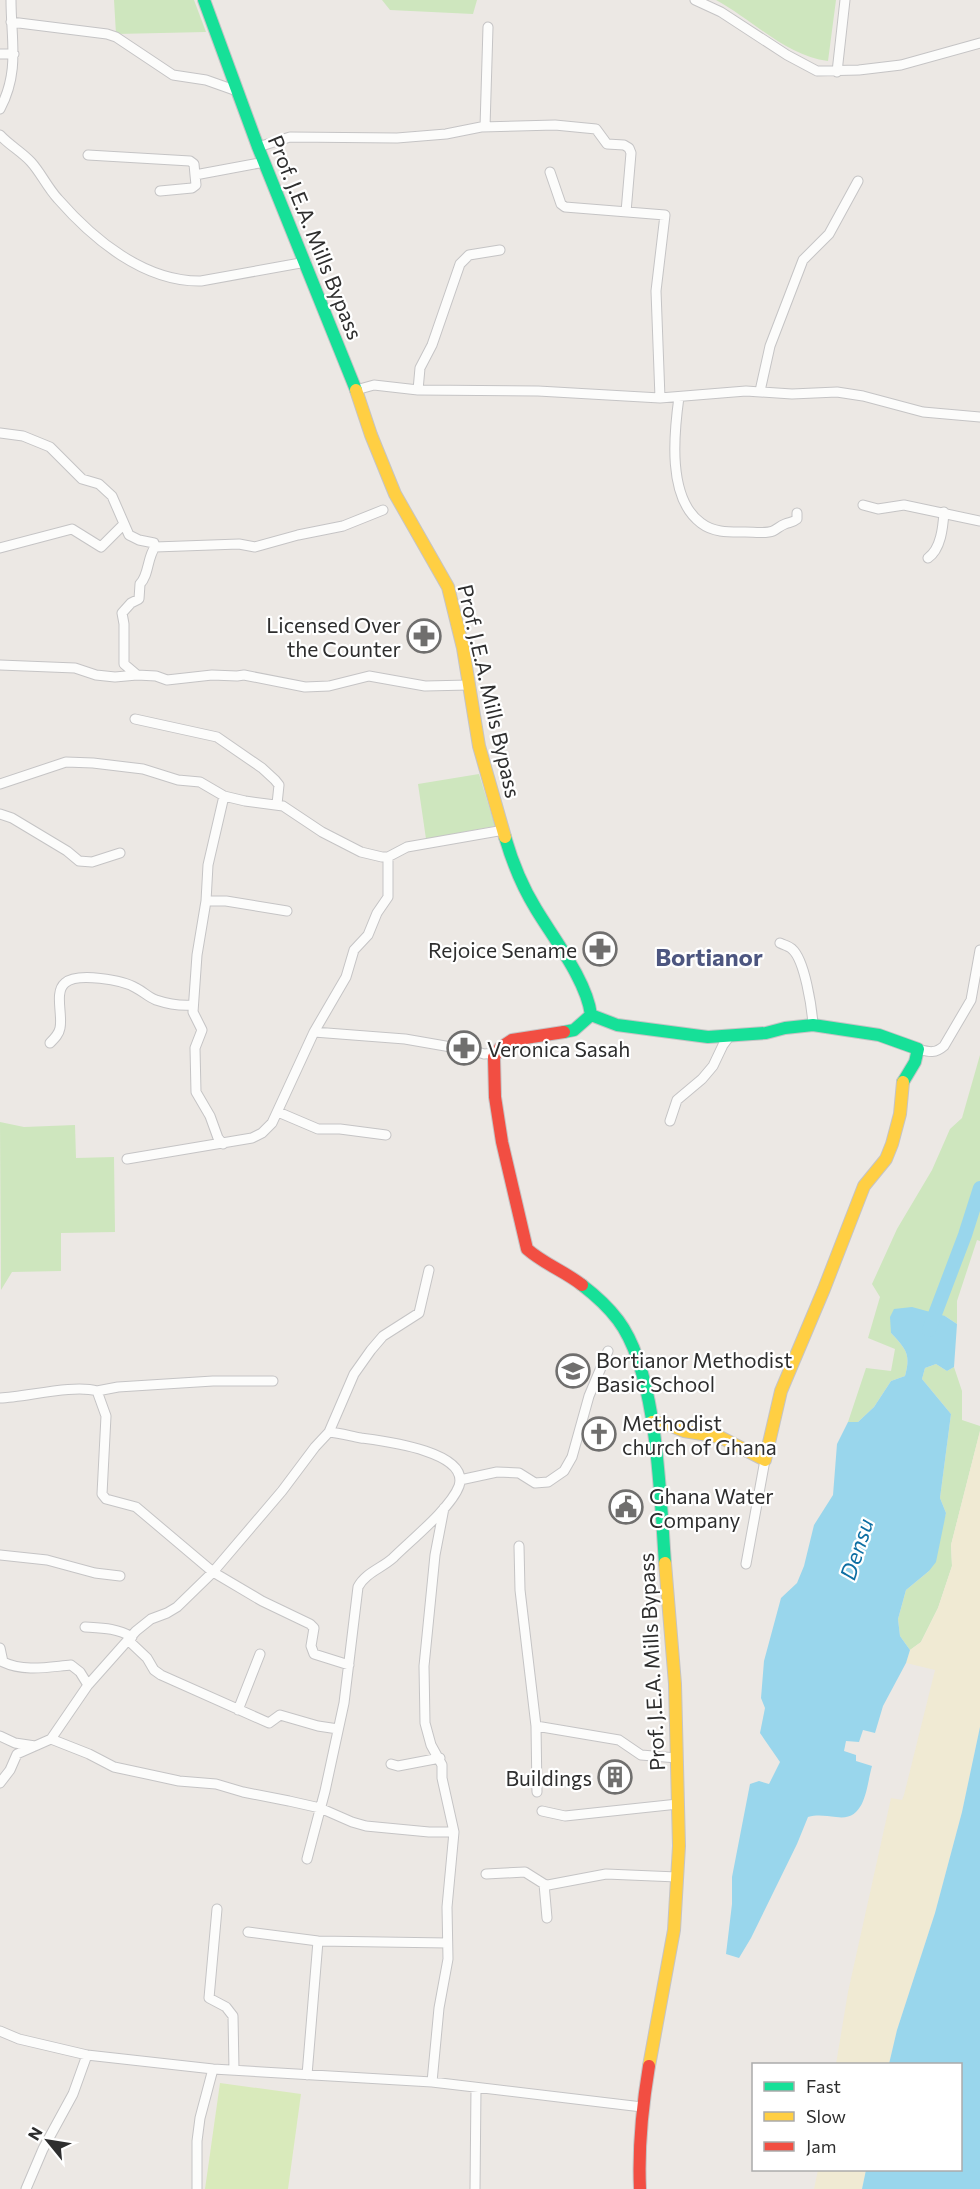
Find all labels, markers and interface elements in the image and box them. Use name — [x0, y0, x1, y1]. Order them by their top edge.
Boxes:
street label: Prof. J.E.A. Mills Bypass — [264, 131, 368, 343]
street label: Prof. J.E.A. Mills Bypass — [453, 582, 527, 800]
place label: Licensed Over the Counter — [266, 612, 401, 661]
pharmacy icon: Licensed Over the Counter — [406, 618, 442, 654]
pharmacy icon: Rejoice Sename — [582, 931, 618, 967]
place label: Rejoice Sename — [428, 937, 577, 962]
district label: Bortianor — [655, 942, 763, 971]
pharmacy icon: Veronica Sasah — [446, 1030, 482, 1066]
place label: Veronica Sasah — [487, 1036, 630, 1061]
place label: Bortianor Methodist Basic School — [596, 1347, 792, 1396]
school or university icon: Bortianor Methodist Basic School — [555, 1353, 591, 1389]
place label: Methodist church of Ghana — [622, 1410, 777, 1459]
church icon: Methodist church of Ghana — [581, 1416, 617, 1452]
place label: Ghana Water Company — [649, 1483, 774, 1532]
public building icon: Ghana Water Company — [608, 1489, 644, 1525]
water label: Densu — [833, 1515, 879, 1583]
street label: Prof. J.E.A. Mills Bypass — [633, 1552, 669, 1772]
building icon: Buildings — [597, 1759, 633, 1795]
place label: Buildings — [505, 1765, 592, 1790]
legend — [752, 2063, 962, 2171]
text: Fast — [806, 2075, 841, 2097]
text: Slow — [806, 2105, 846, 2127]
north arrow — [18, 2111, 78, 2171]
text: N — [23, 2123, 46, 2143]
text: Jam — [806, 2135, 836, 2157]

